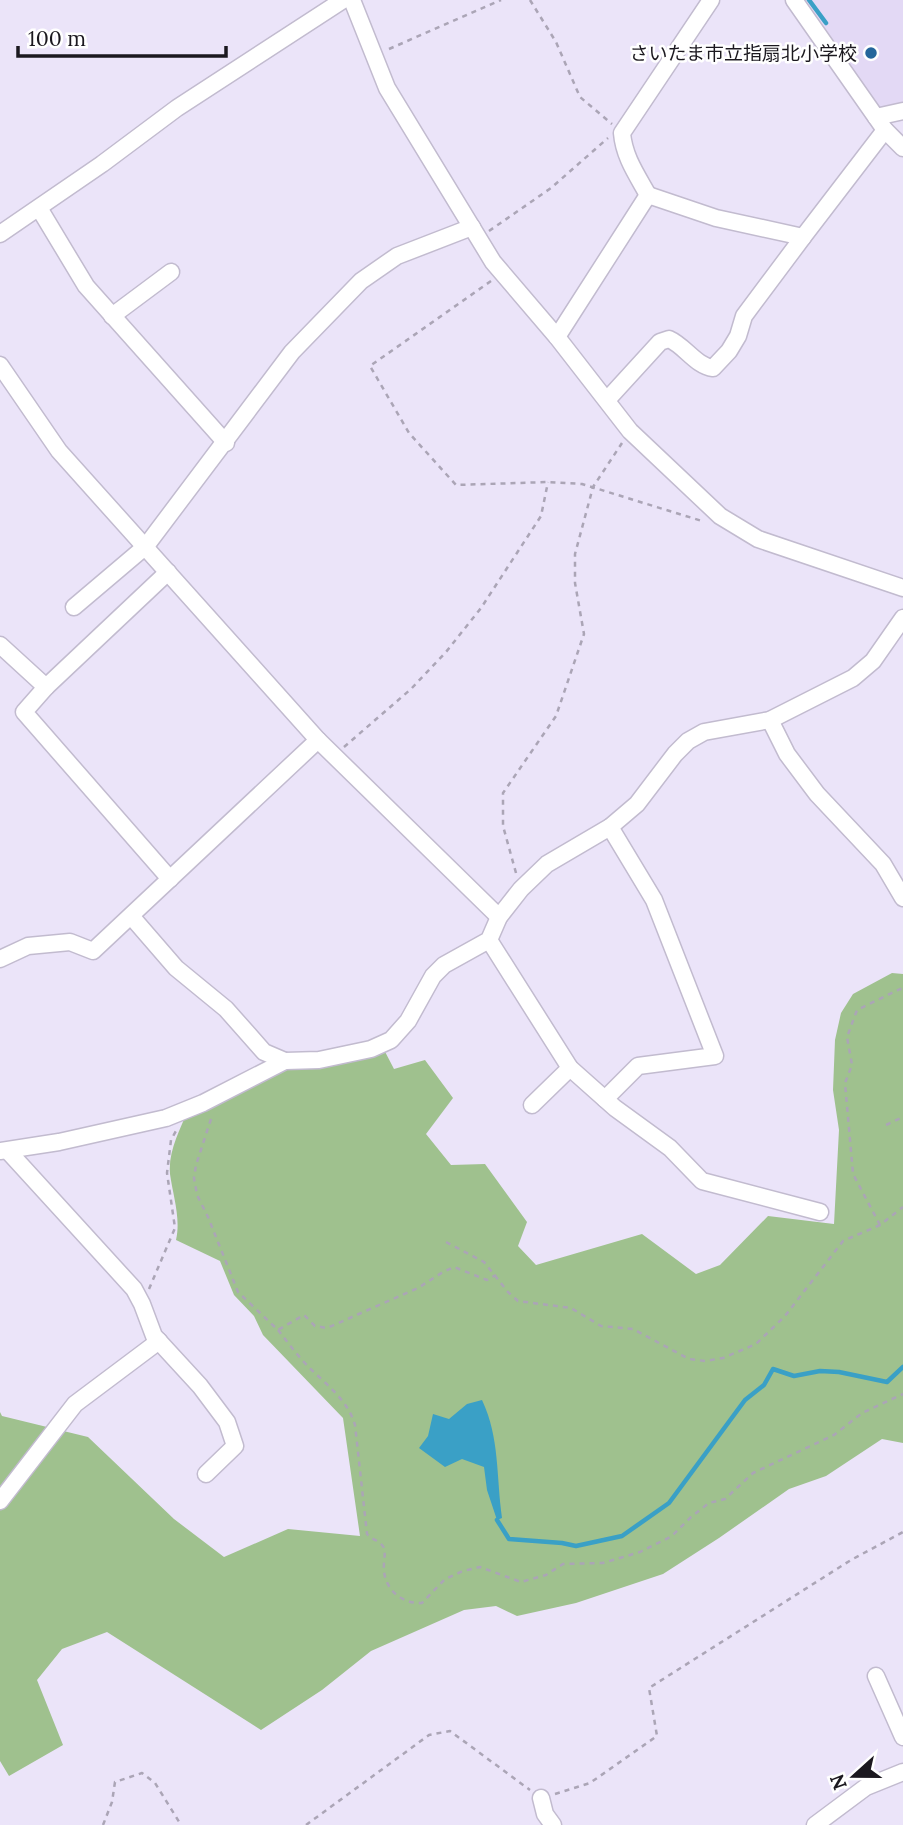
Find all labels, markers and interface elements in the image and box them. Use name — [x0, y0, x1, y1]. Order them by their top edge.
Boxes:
scale bar — [18, 14, 226, 58]
text: 100 m — [28, 25, 86, 52]
place label: さいたま市立指扇北小学校 — [630, 41, 857, 65]
marker: さいたま市立指扇北小学校 — [863, 45, 879, 61]
north arrow — [819, 1741, 889, 1811]
text: N — [824, 1771, 852, 1793]

